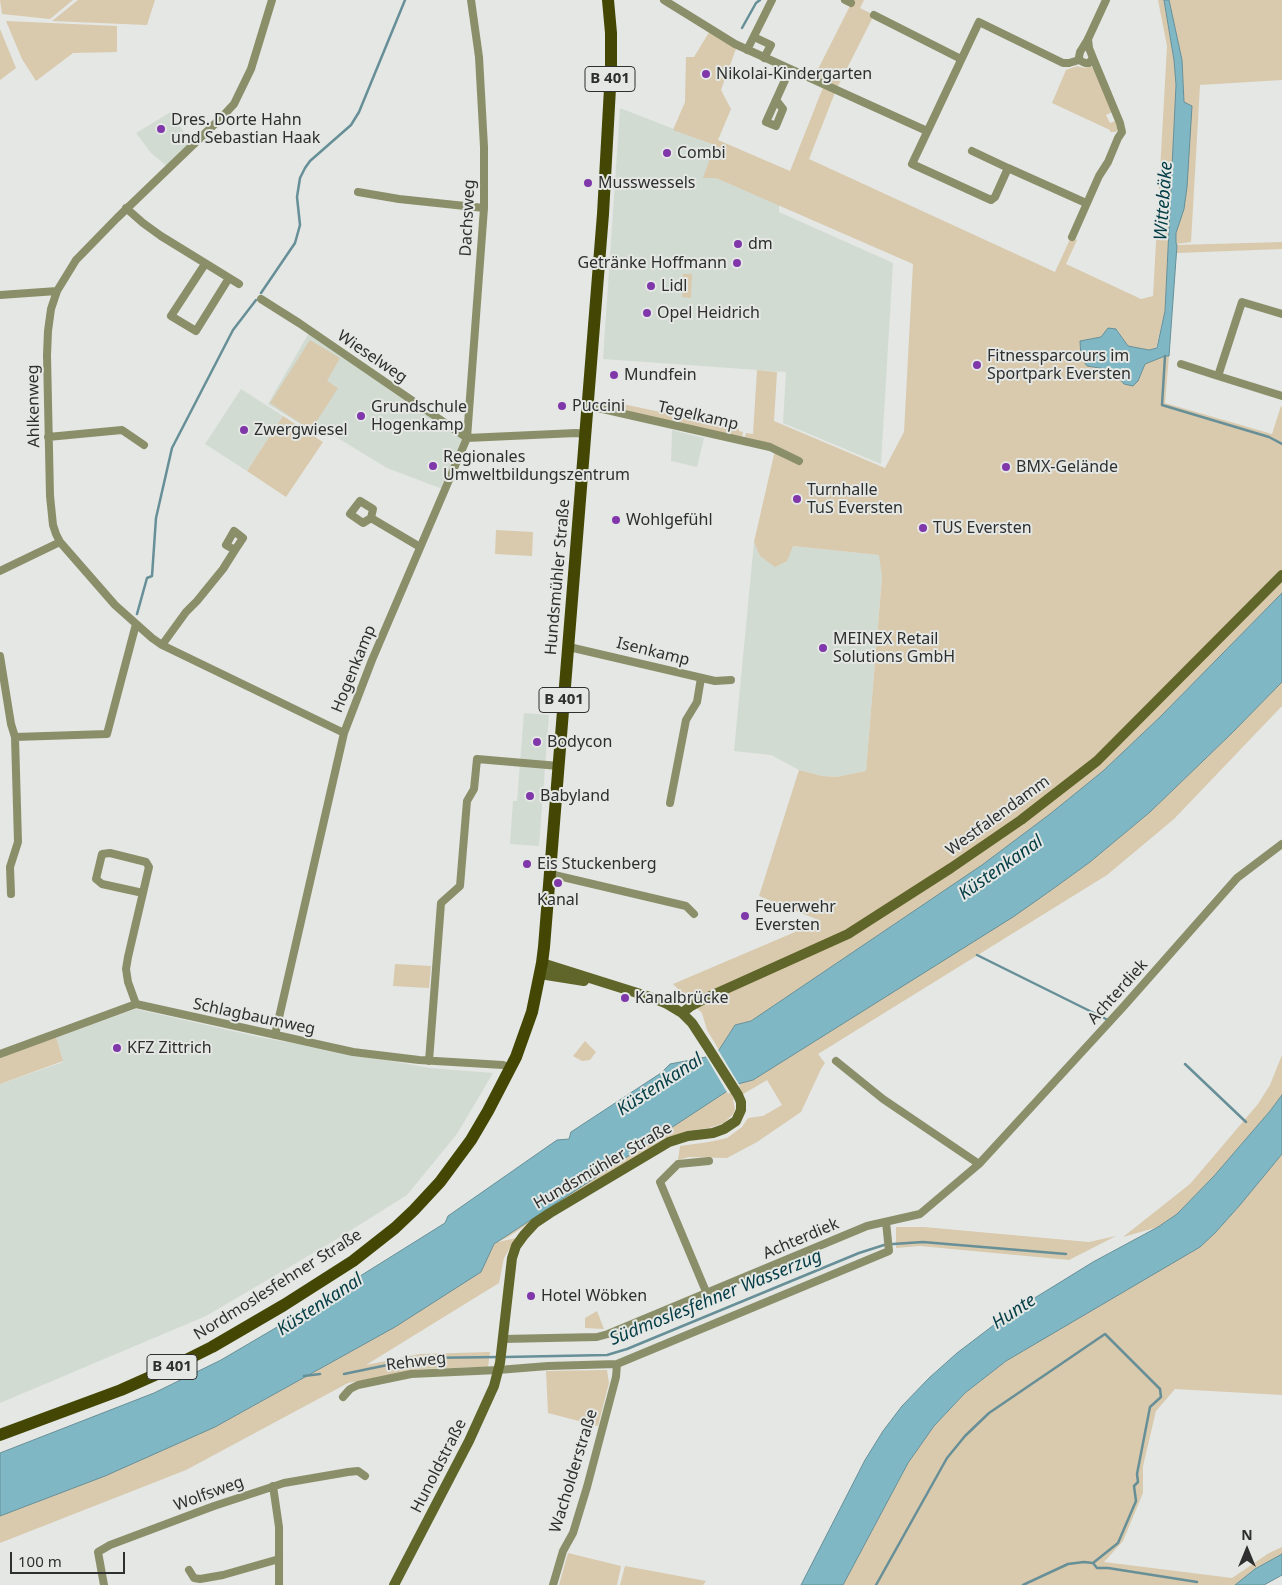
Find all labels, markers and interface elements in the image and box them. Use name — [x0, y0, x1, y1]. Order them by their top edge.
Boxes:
place label: Nikolai-Kindergarten — [716, 64, 872, 84]
road number: B 401 — [585, 66, 635, 92]
marker: Nikolai-Kindergarten — [700, 68, 712, 80]
place label: Dres. Dorte Hahn und Sebastian Haak — [171, 110, 320, 148]
marker: Dres. Dorte Hahn und Sebastian Haak — [155, 123, 167, 135]
place label: Combi — [677, 143, 726, 163]
marker: Combi — [661, 147, 673, 159]
water label: Wittebäke — [1150, 161, 1178, 241]
place label: Musswessels — [598, 173, 695, 193]
marker: Musswessels — [582, 177, 594, 189]
street label: Dachsweg — [456, 179, 480, 257]
place label: dm — [748, 234, 773, 254]
marker: dm — [732, 238, 744, 250]
place label: Getränke Hoffmann — [577, 253, 727, 273]
marker: Getränke Hoffmann — [731, 257, 743, 269]
place label: Lidl — [661, 276, 687, 296]
marker: Lidl — [645, 280, 657, 292]
place label: Opel Heidrich — [657, 303, 760, 323]
marker: Opel Heidrich — [641, 307, 653, 319]
street label: Wieselweg — [333, 327, 411, 387]
place label: Fitnessparcours im Sportpark Eversten — [987, 346, 1131, 384]
marker: Fitnessparcours im Sportpark Eversten — [971, 359, 983, 371]
street label: Ahlkenweg — [24, 364, 44, 448]
place label: Mundfein — [624, 365, 697, 385]
marker: Mundfein — [608, 369, 620, 381]
place label: Puccini — [572, 396, 625, 416]
place label: Grundschule Hogenkamp — [371, 397, 467, 435]
street label: Tegelkamp — [656, 397, 740, 435]
marker: Puccini — [556, 400, 568, 412]
marker: Grundschule Hogenkamp — [355, 410, 367, 422]
place label: Zwergwiesel — [254, 420, 348, 440]
marker: Zwergwiesel — [238, 424, 250, 436]
place label: Regionales Umweltbildungszentrum — [443, 447, 630, 485]
place label: BMX-Gelände — [1016, 457, 1118, 477]
marker: Regionales Umweltbildungszentrum — [427, 460, 439, 472]
marker: BMX-Gelände — [1000, 461, 1012, 473]
place label: Turnhalle TuS Eversten — [807, 480, 903, 518]
marker: Turnhalle TuS Eversten — [791, 493, 803, 505]
street label: Hundsmühler Straße — [542, 498, 574, 656]
place label: Wohlgefühl — [626, 510, 713, 530]
marker: Wohlgefühl — [610, 514, 622, 526]
place label: TUS Eversten — [933, 518, 1032, 538]
marker: TUS Eversten — [917, 522, 929, 534]
street label: Hogenkamp — [328, 622, 380, 716]
place label: MEINEX Retail Solutions GmbH — [833, 629, 955, 667]
street label: Isenkamp — [615, 634, 691, 670]
marker: MEINEX Retail Solutions GmbH — [817, 642, 829, 654]
road number: B 401 — [539, 688, 589, 712]
place label: Bodycon — [547, 732, 612, 752]
marker: Bodycon — [531, 736, 543, 748]
street label: Westfalendamm — [942, 772, 1054, 860]
place label: Babyland — [540, 786, 610, 806]
marker: Babyland — [524, 790, 536, 802]
water label: Küstenkanal — [955, 831, 1047, 905]
place label: Eis Stuckenberg — [537, 854, 657, 874]
marker: Eis Stuckenberg — [521, 858, 533, 870]
marker: Kanal — [552, 877, 564, 889]
place label: Kanal — [537, 890, 579, 910]
place label: Feuerwehr Eversten — [755, 897, 836, 935]
marker: Feuerwehr Eversten — [739, 910, 751, 922]
street label: Achterdiek — [1084, 956, 1152, 1028]
place label: Kanalbrücke — [635, 988, 728, 1008]
marker: Kanalbrücke — [619, 992, 631, 1004]
street label: Schlagbaumweg — [191, 995, 317, 1039]
place label: KFZ Zittrich — [127, 1038, 212, 1058]
marker: KFZ Zittrich — [111, 1042, 123, 1054]
water label: Küstenkanal — [613, 1049, 707, 1121]
street label: Hundsmühler Straße — [530, 1119, 676, 1213]
street label: Achterdiek — [760, 1214, 842, 1264]
street label: Nordmoslesfehner Straße — [191, 1225, 365, 1345]
water label: Südmoslesfehner Wasserzug — [607, 1245, 825, 1351]
water label: Küstenkanal — [273, 1269, 367, 1341]
place label: Hotel Wöbken — [541, 1286, 647, 1306]
marker: Hotel Wöbken — [525, 1290, 537, 1302]
water label: Hunte — [988, 1290, 1040, 1334]
street label: Rehweg — [385, 1349, 447, 1375]
road number: B 401 — [147, 1354, 197, 1380]
street label: Wacholderstraße — [546, 1407, 602, 1535]
street label: Hunoldstraße — [407, 1416, 471, 1516]
street label: Wolfsweg — [171, 1472, 247, 1516]
north arrow — [1222, 1525, 1272, 1575]
text: N — [1241, 1525, 1253, 1544]
scale bar — [12, 1542, 128, 1574]
text: 100 m — [18, 1551, 62, 1571]

